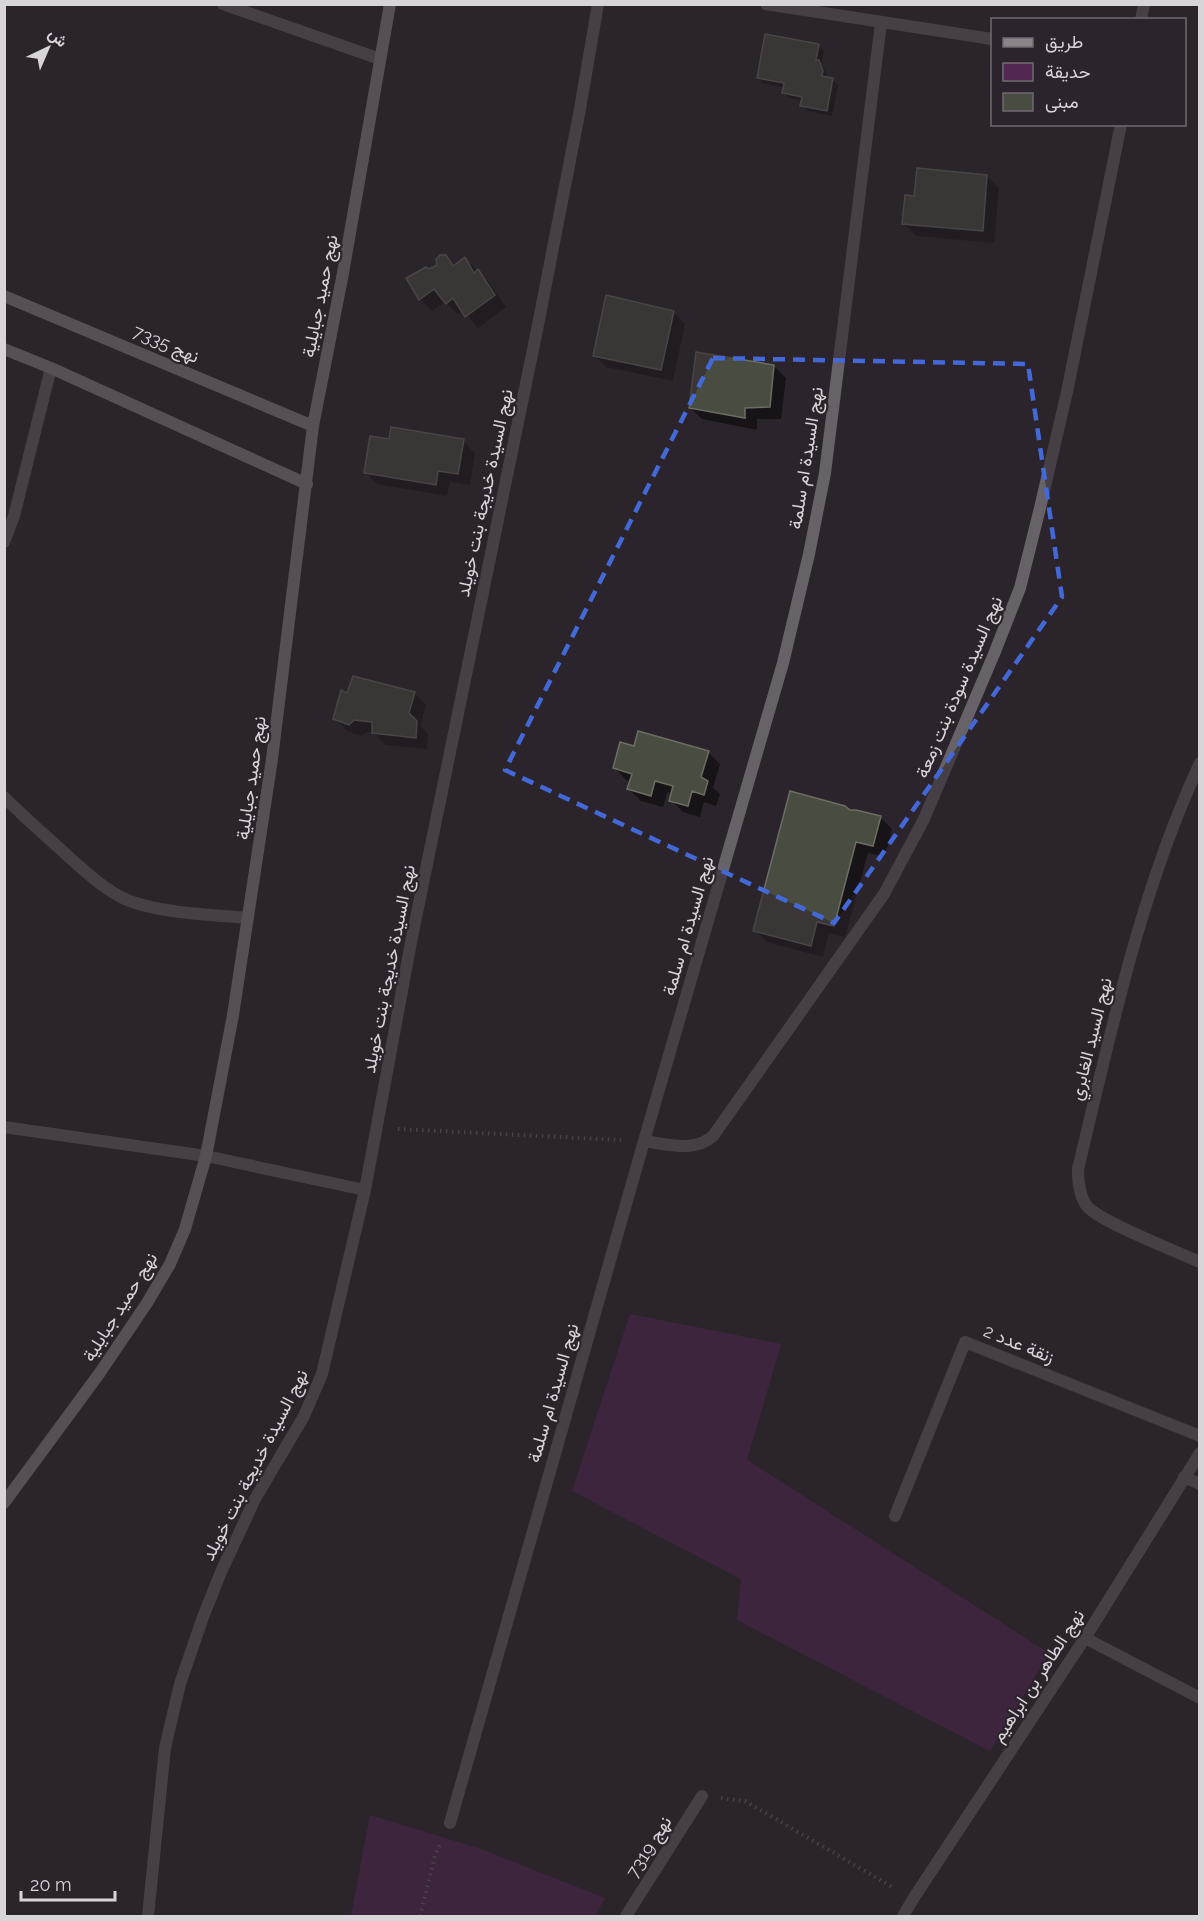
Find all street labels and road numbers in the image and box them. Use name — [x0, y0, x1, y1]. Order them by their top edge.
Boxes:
street label: نهج حميد جبايلية — [297, 233, 344, 359]
street label: نهج 7335 — [129, 320, 202, 369]
street label: نهج السيدة ام سلمة — [784, 385, 829, 531]
street label: نهج السيدة خديجة بنت خويلد — [452, 387, 519, 599]
street label: نهج السيدة سودة بنت زمعة — [911, 593, 1008, 782]
street label: نهج حميد جبايلية — [231, 715, 272, 841]
street label: نهج السيدة ام سلمة — [658, 854, 719, 998]
street label: نهج السيدة خديجة بنت خويلد — [358, 863, 421, 1075]
street label: نهج السيد الغابري — [1065, 975, 1121, 1104]
street label: نهج حميد جبايلية — [78, 1248, 163, 1366]
street label: زنقة عدد 2 — [980, 1320, 1058, 1368]
street label: نهج السيدة ام سلمة — [523, 1321, 584, 1465]
street label: نهج السيدة خديجة بنت خويلد — [197, 1366, 314, 1565]
street label: نهج الطاهر بن ابراهيم — [987, 1605, 1090, 1747]
street label: نهج 7319 — [622, 1812, 677, 1882]

